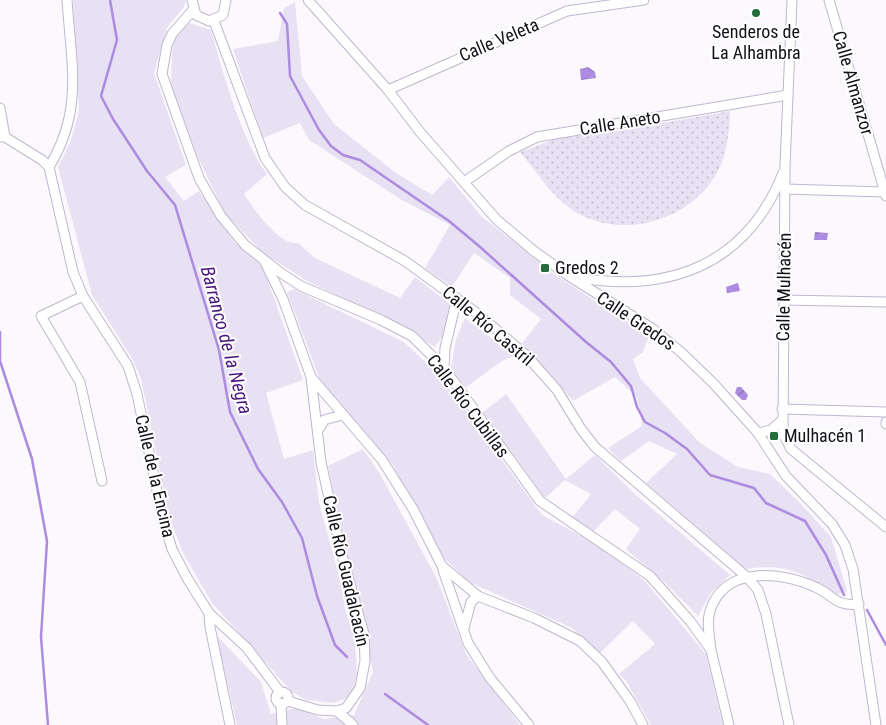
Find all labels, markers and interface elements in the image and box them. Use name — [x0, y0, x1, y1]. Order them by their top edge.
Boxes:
marker: Senderos de La Alhambra — [750, 7, 762, 19]
street label: Calle Veleta — [456, 13, 542, 66]
place label: Senderos de La Alhambra — [711, 21, 801, 63]
street label: Calle Almanzor — [829, 28, 879, 138]
street label: Calle Aneto — [578, 106, 662, 139]
street label: Calle Mulhacén — [772, 232, 795, 342]
place label: Gredos 2 — [555, 257, 619, 278]
marker: Gredos 2 — [539, 262, 551, 274]
water label: Barranco de la Negra — [196, 264, 257, 417]
street label: Calle Río Castril — [438, 281, 538, 370]
street label: Calle Gredos — [593, 287, 680, 355]
street label: Calle Río Cubillas — [423, 350, 514, 461]
street label: Calle de la Encina — [131, 412, 180, 539]
place label: Mulhacén 1 — [784, 425, 866, 446]
marker: Mulhacén 1 — [768, 430, 780, 442]
street label: Calle Río Guadalcacín — [319, 493, 374, 649]

